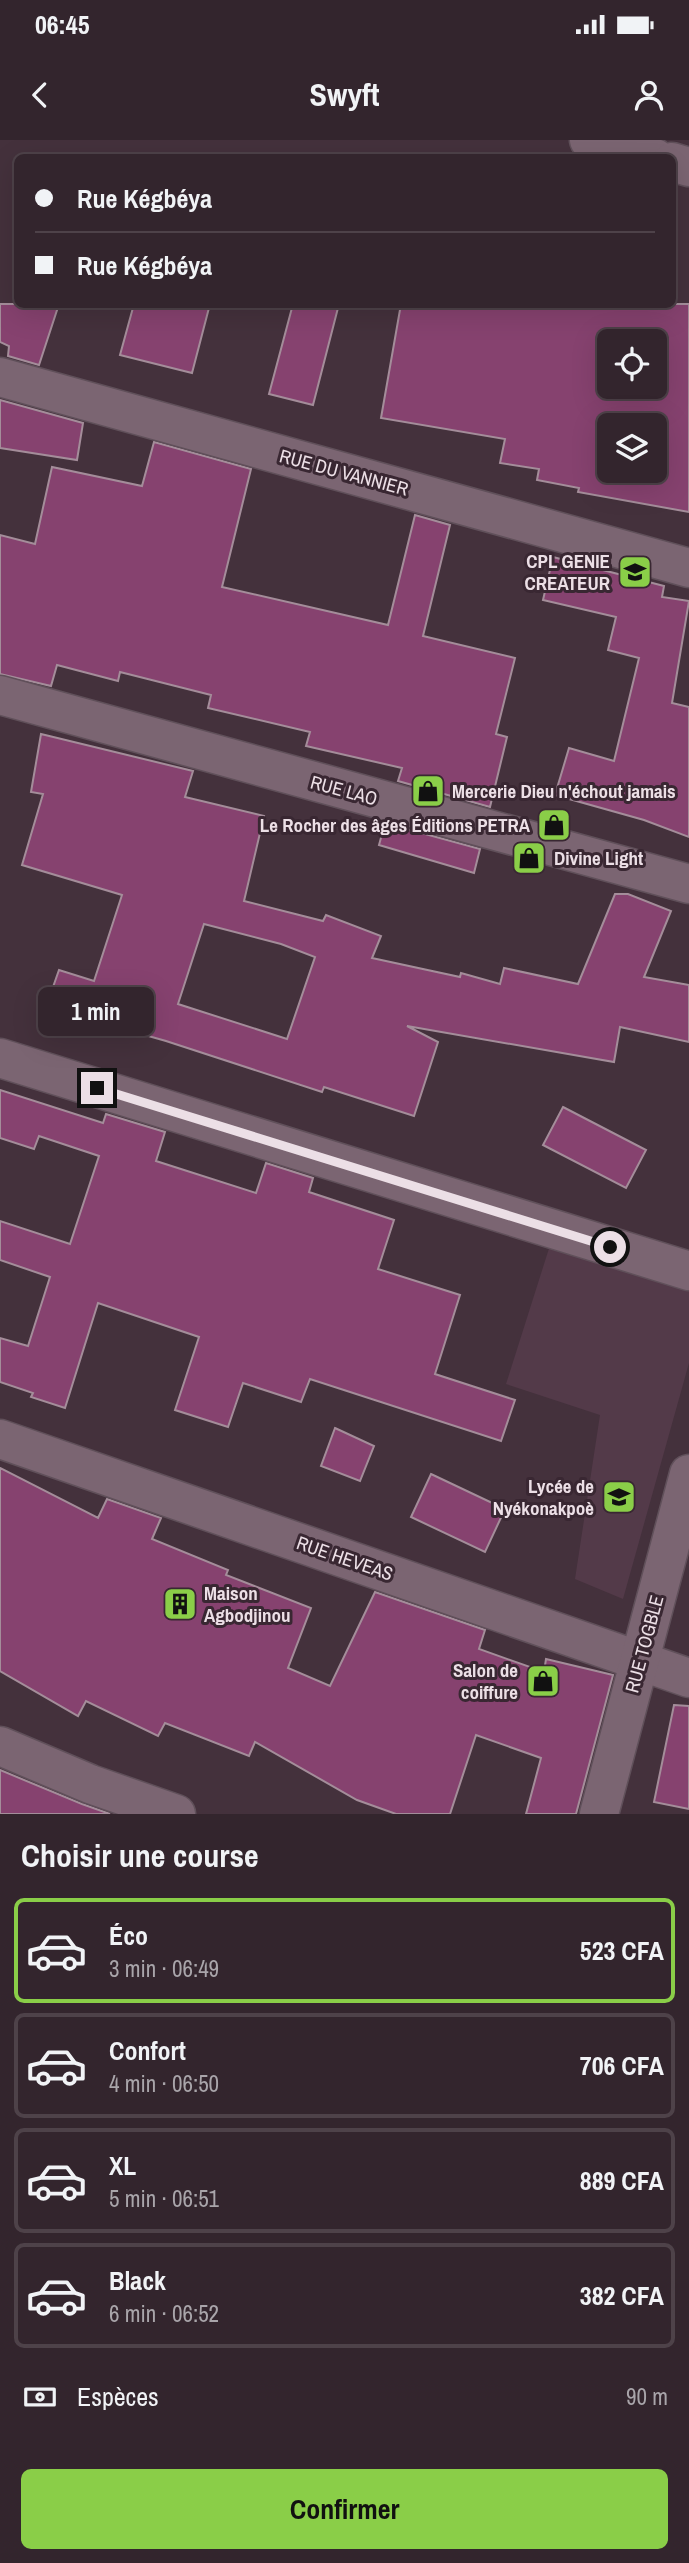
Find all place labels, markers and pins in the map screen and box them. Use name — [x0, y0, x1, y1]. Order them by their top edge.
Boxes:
place label: CPL GENIE CREATEUR — [525, 548, 610, 596]
school or university icon: CPL GENIE CREATEUR — [616, 553, 654, 591]
shop icon: Mercerie Dieu n'échout jamais — [409, 772, 447, 810]
place label: Mercerie Dieu n'échout jamais — [452, 778, 676, 804]
shop icon: Le Rocher des âges Éditions PETRA — [535, 806, 573, 844]
place label: Le Rocher des âges Éditions PETRA — [260, 812, 531, 838]
shop icon: Divine Light — [510, 839, 548, 877]
place label: Divine Light — [554, 845, 643, 871]
place label: Lycée de Nyékonakpoè — [493, 1473, 594, 1521]
school or university icon: Lycée de Nyékonakpoè — [600, 1478, 638, 1516]
place label: Maison Agbodjinou — [204, 1580, 291, 1628]
building icon: Maison Agbodjinou — [161, 1585, 199, 1623]
place label: Salon de coiffure — [453, 1657, 518, 1705]
shop icon: Salon de coiffure — [524, 1662, 562, 1700]

